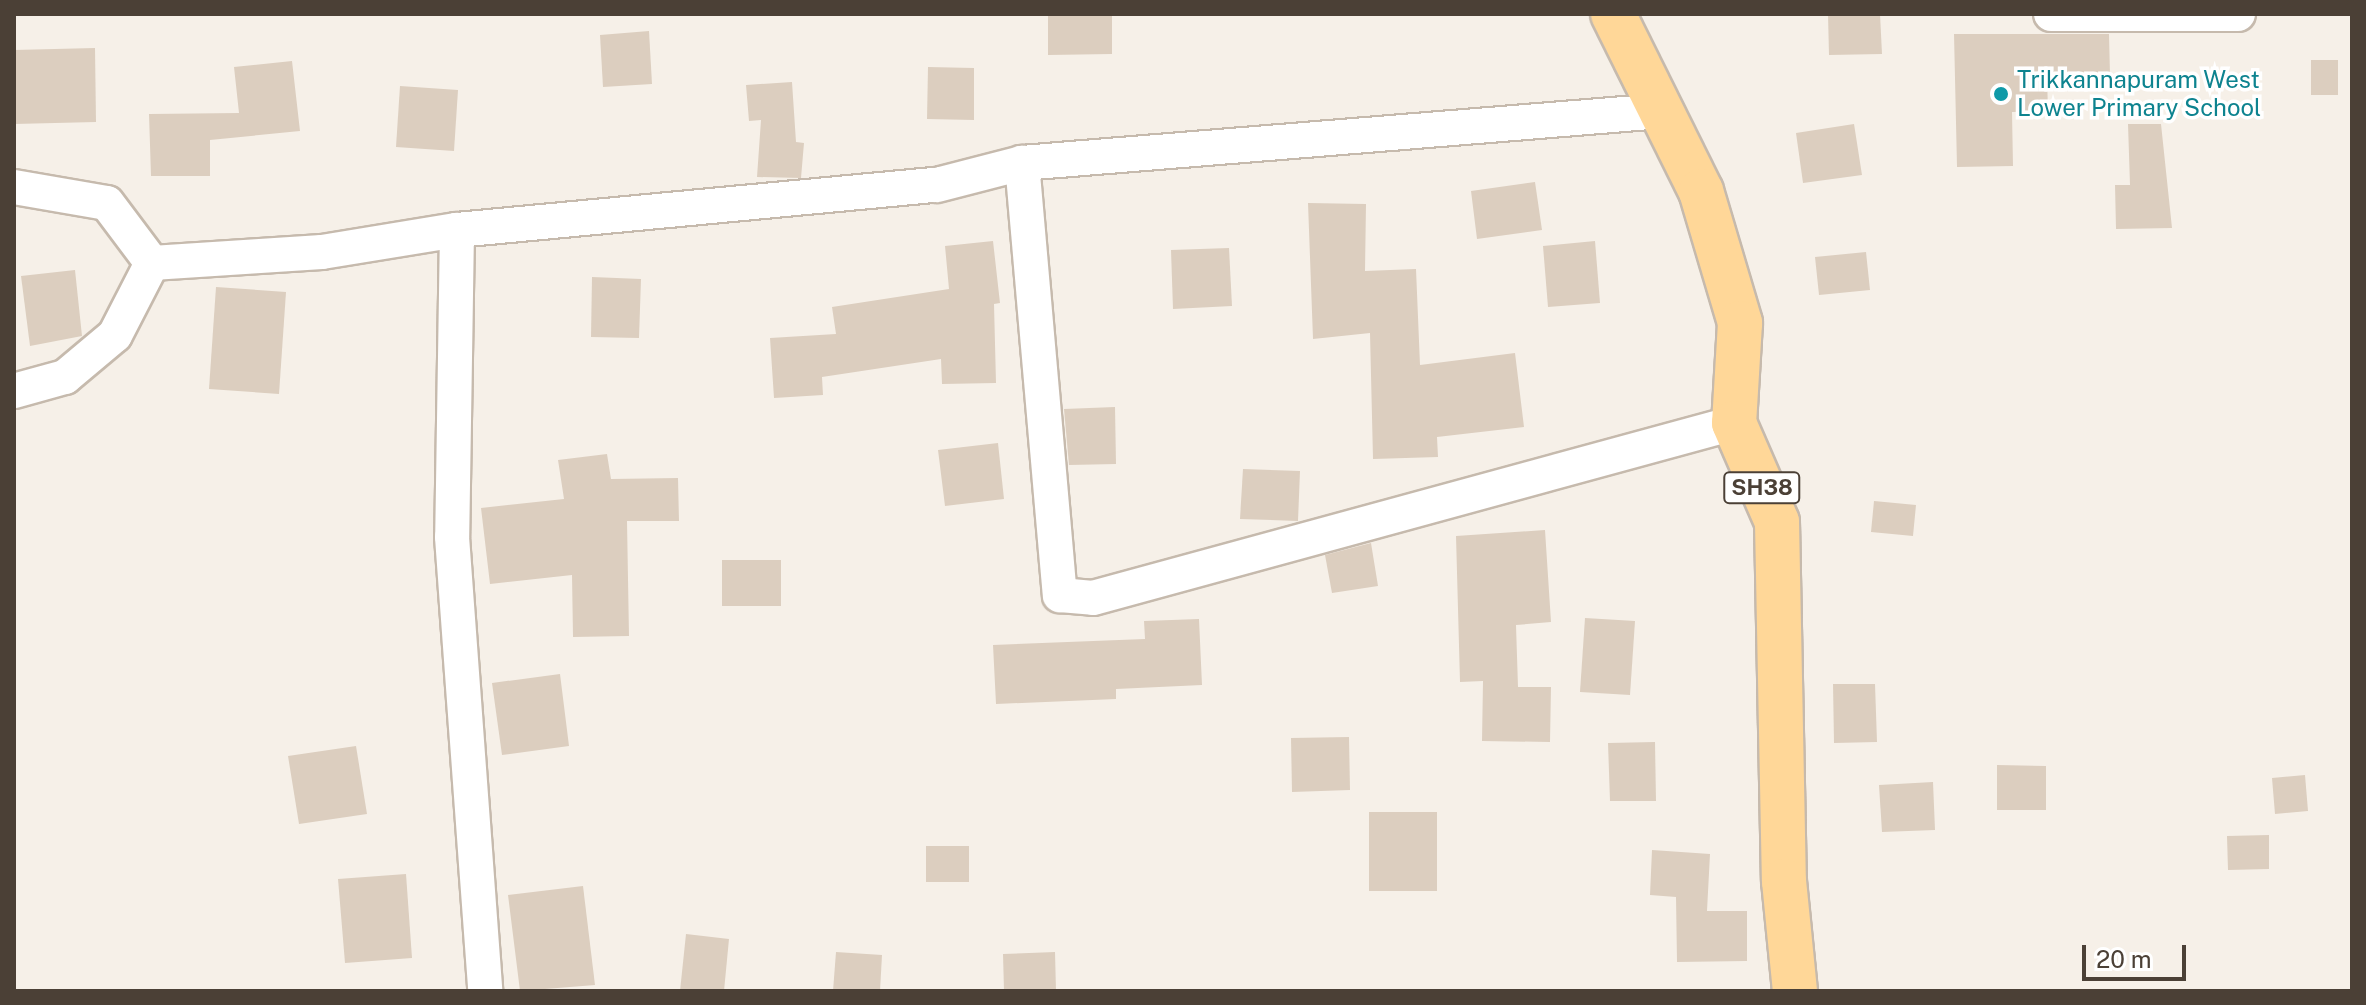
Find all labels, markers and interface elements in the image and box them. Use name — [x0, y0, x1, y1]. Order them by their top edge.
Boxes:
place label: Trikkannapuram West Lower Primary School — [2017, 66, 2261, 122]
marker: Trikkannapuram West Lower Primary School — [1992, 85, 2010, 103]
road number: SH38 — [1722, 470, 1802, 506]
scale bar — [2086, 929, 2190, 979]
text: 20 m — [2096, 945, 2152, 973]

